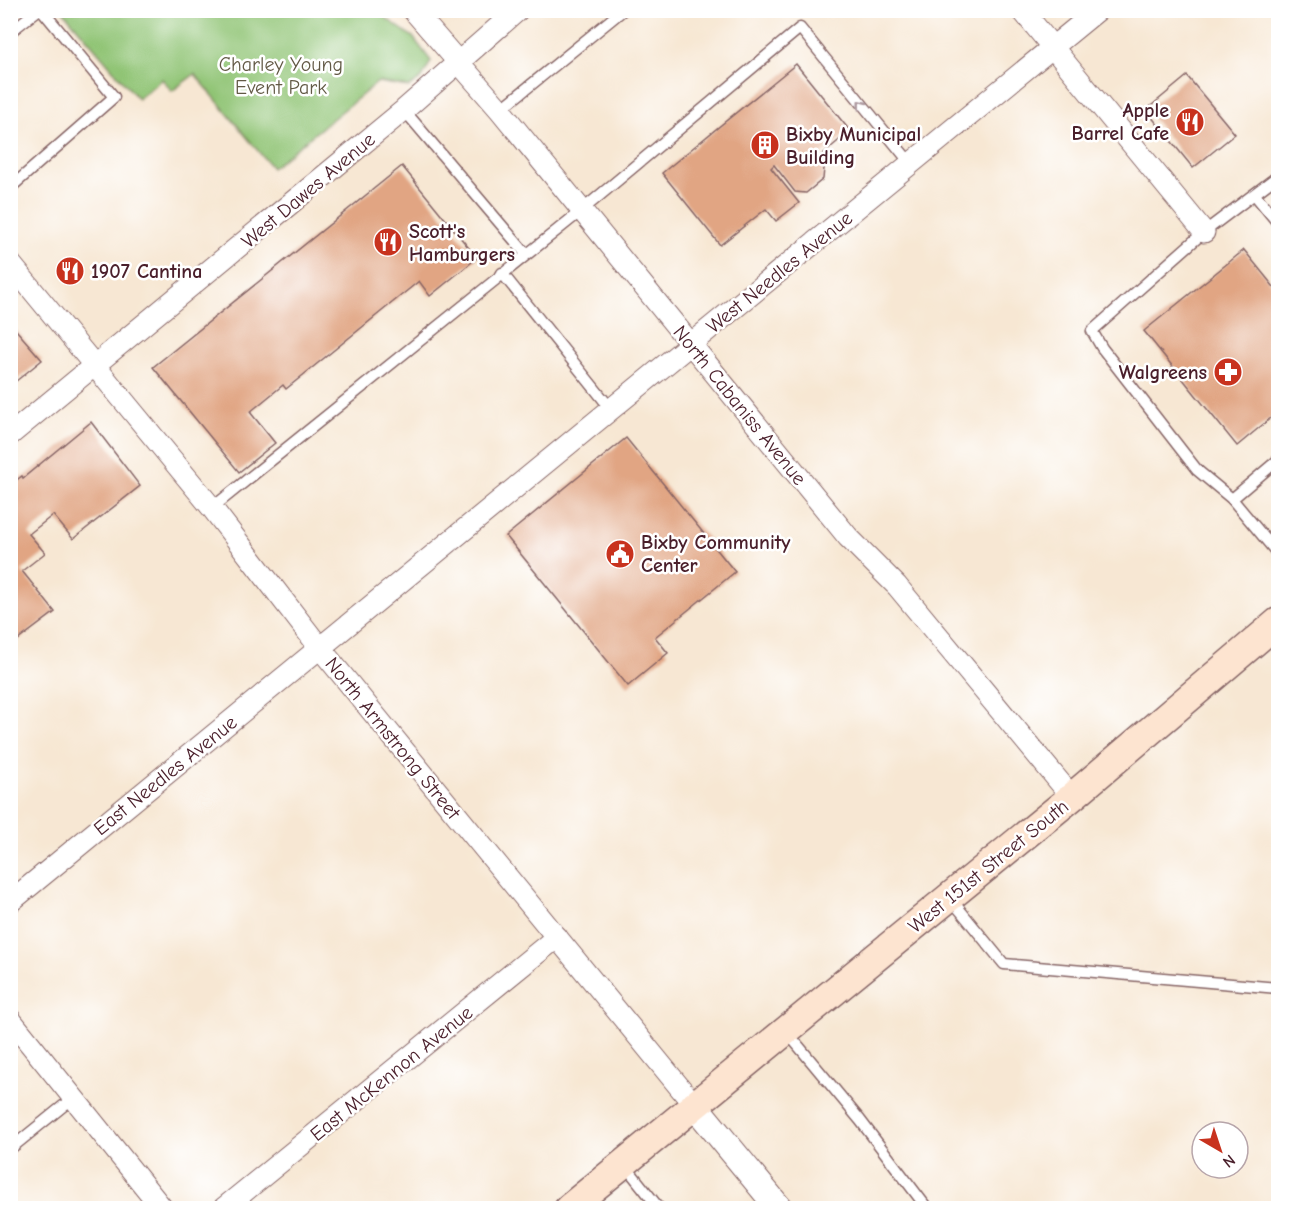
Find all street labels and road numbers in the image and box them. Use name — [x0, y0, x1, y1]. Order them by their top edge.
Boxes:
street label: West Dawes Avenue — [237, 128, 380, 253]
street label: West Needles Avenue — [702, 207, 857, 338]
street label: North Cabaniss Avenue — [668, 321, 811, 490]
street label: North Armstrong Street — [320, 653, 466, 825]
street label: East Needles Avenue — [89, 711, 241, 840]
street label: West 151st Street South — [904, 795, 1073, 938]
street label: East McKennon Avenue — [306, 1001, 477, 1146]

